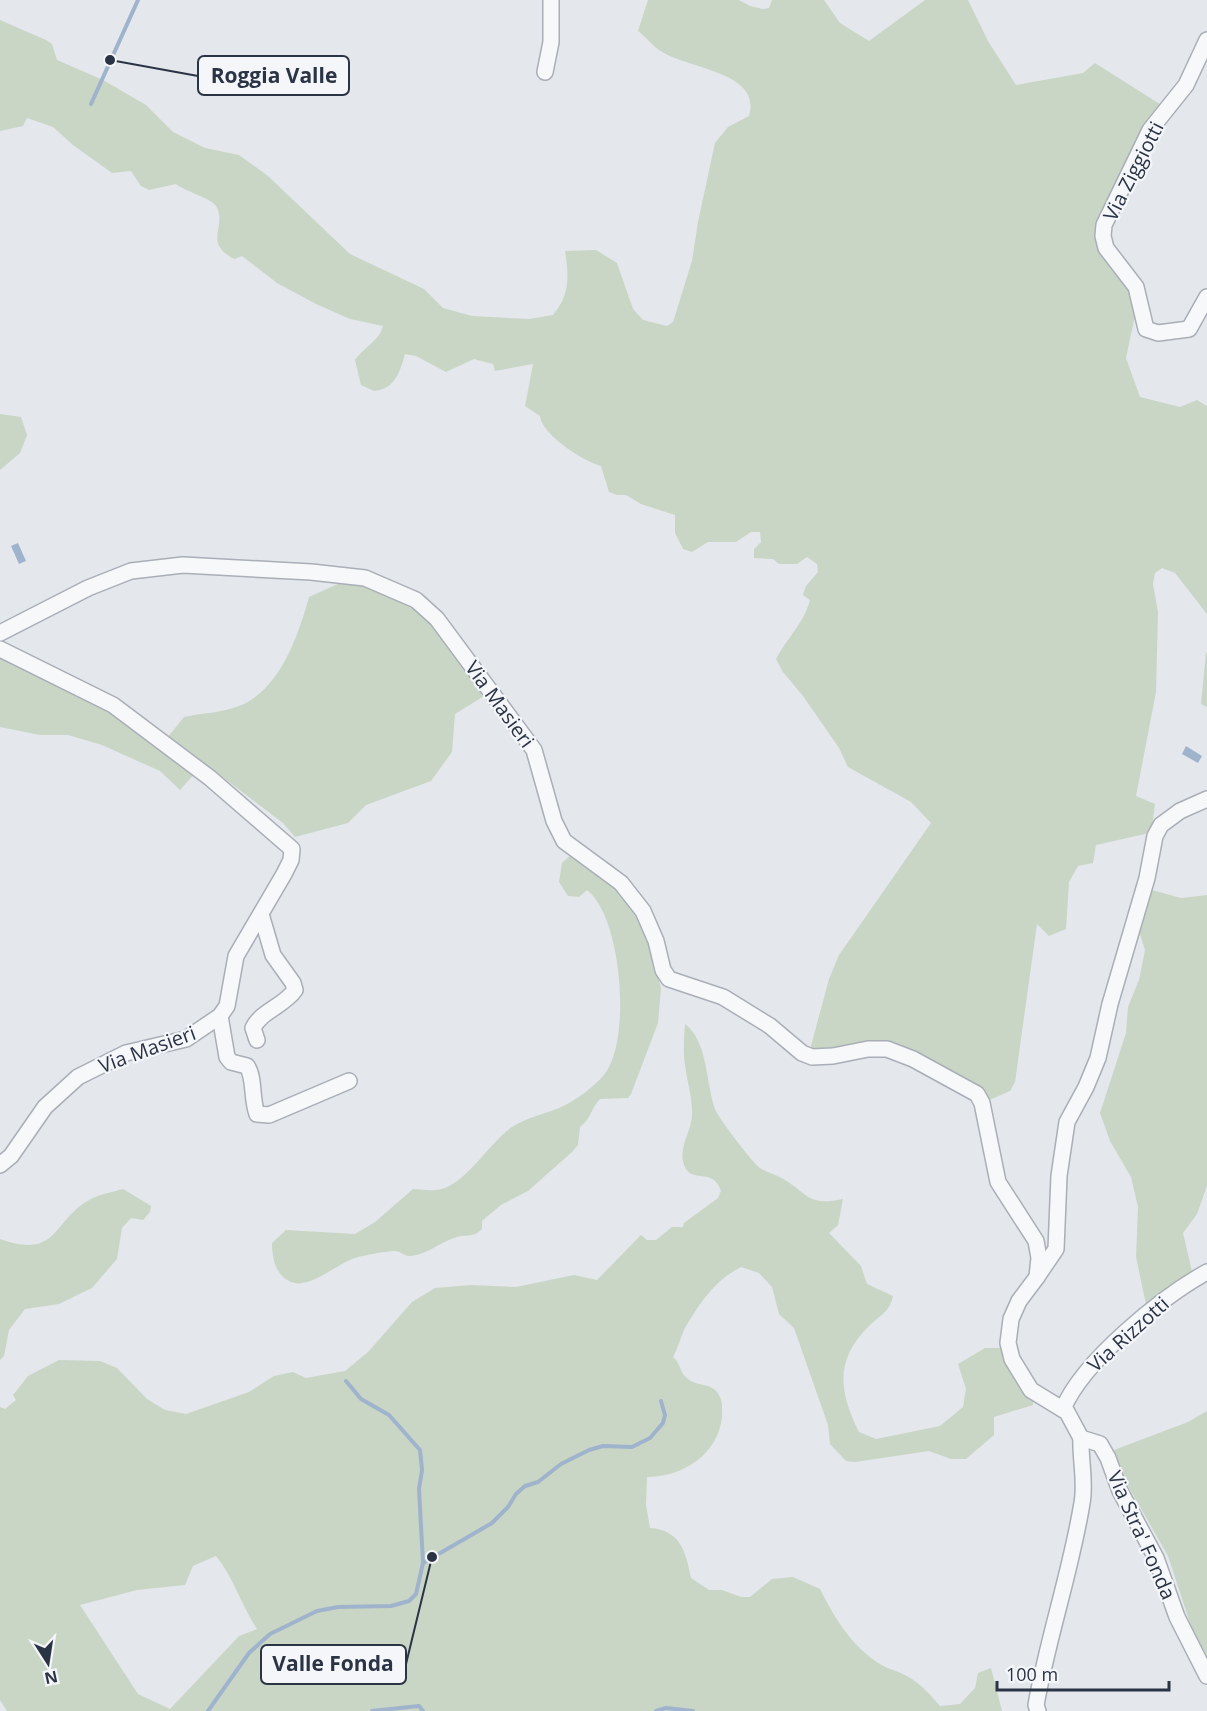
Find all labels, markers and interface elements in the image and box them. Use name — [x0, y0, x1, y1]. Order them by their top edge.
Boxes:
callout: Roggia Valle — [198, 56, 349, 95]
text: Roggia Valle — [211, 61, 337, 89]
street label: Via Ziggiotti — [1096, 117, 1170, 225]
street label: Via Masieri — [459, 655, 541, 753]
street label: Via Masieri — [95, 1019, 199, 1079]
street label: Via Rizzotti — [1082, 1290, 1174, 1378]
street label: Via Stra' Fonda — [1102, 1466, 1182, 1604]
north arrow — [18, 1633, 78, 1693]
callout: Valle Fonda — [261, 1645, 406, 1684]
text: Valle Fonda — [272, 1649, 394, 1677]
scale bar — [997, 1654, 1170, 1692]
text: 100 m — [1006, 1662, 1058, 1686]
text: N — [42, 1666, 60, 1690]

